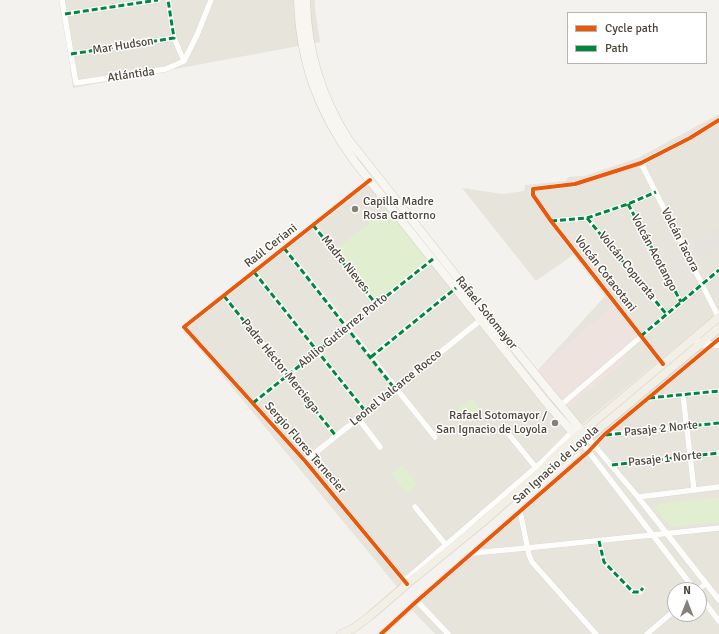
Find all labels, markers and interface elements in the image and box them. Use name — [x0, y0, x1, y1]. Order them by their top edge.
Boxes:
legend — [567, 12, 707, 64]
text: Cycle path — [605, 21, 658, 36]
street label: Mar Hudson — [91, 34, 155, 58]
text: Path — [605, 41, 628, 56]
street label: Atlántida — [106, 65, 156, 85]
place label: Capilla Madre Rosa Gattorno — [363, 195, 436, 223]
marker: Capilla Madre Rosa Gattorno — [350, 204, 360, 214]
street label: Volcán Tacora — [658, 205, 702, 275]
street label: Volcán Acotango — [628, 212, 680, 294]
street label: Raúl Ceriani — [242, 221, 300, 271]
street label: Volcán Copurata — [595, 229, 659, 303]
street label: Madre Nieves — [318, 233, 372, 295]
street label: Volcán Cotacotani — [571, 233, 639, 315]
street label: Rafael Sotomayor — [452, 273, 520, 353]
street label: Abilio Gutierrez Porto — [295, 291, 391, 371]
street label: Padre Héctor Merciega — [238, 316, 322, 416]
street label: Leonel Valcarce Rocco — [347, 347, 445, 429]
street label: Sergio Flores Ternecier — [261, 399, 349, 497]
place label: Rafael Sotomayor / San Ignacio de Loyola — [436, 409, 547, 437]
marker: Rafael Sotomayor / San Ignacio de Loyola — [550, 418, 560, 428]
street label: Pasaje 2 Norte — [623, 418, 699, 440]
street label: San Ignacio de Loyola — [510, 423, 602, 507]
street label: Pasaje 1 Norte — [627, 448, 703, 470]
north arrow — [667, 582, 707, 622]
text: N — [683, 584, 691, 597]

